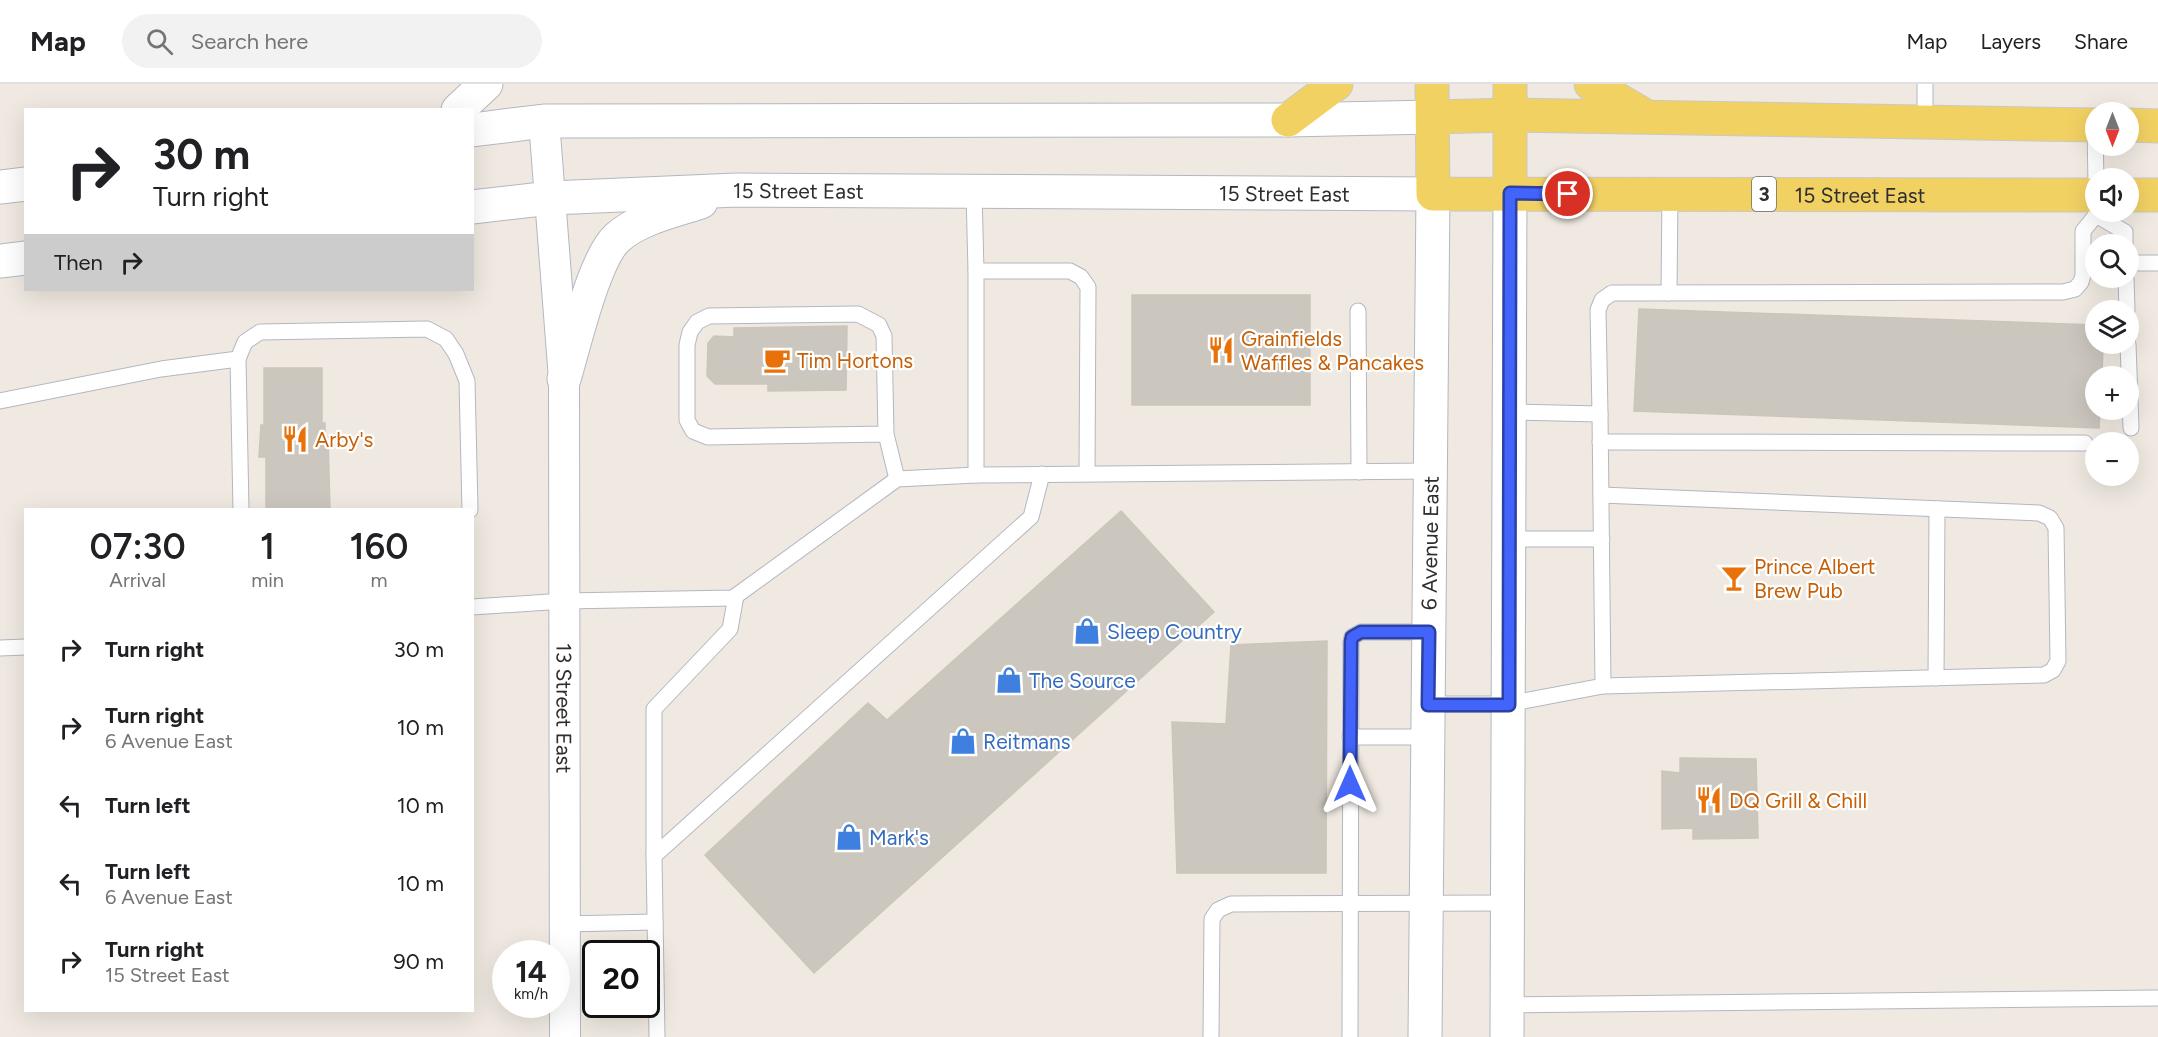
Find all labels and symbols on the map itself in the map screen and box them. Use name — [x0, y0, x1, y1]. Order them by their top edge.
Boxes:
north arrow — [2085, 102, 2139, 156]
pin — [1542, 168, 1593, 219]
street label: 15 Street East — [733, 177, 864, 203]
road number: 3 — [1752, 177, 1776, 211]
street label: 15 Street East — [1219, 180, 1350, 206]
street label: 15 Street East — [1795, 182, 1926, 207]
place label: Grainfields Waffles & Pancakes — [1241, 326, 1424, 375]
restaurant icon: Grainfields Waffles & Pancakes — [1206, 335, 1236, 365]
cafe icon: Tim Hortons — [762, 345, 792, 375]
place label: Tim Hortons — [797, 348, 913, 373]
restaurant icon: Arby's — [280, 424, 310, 454]
place label: Arby's — [315, 427, 373, 452]
street label: 6 Avenue East — [1416, 476, 1444, 610]
place label: Prince Albert Brew Pub — [1754, 554, 1875, 603]
bar icon: Prince Albert Brew Pub — [1719, 563, 1749, 593]
shop icon: Sleep Country — [1072, 616, 1102, 646]
place label: Sleep Country — [1107, 619, 1242, 644]
street label: 13 Street East — [552, 643, 577, 773]
shop icon: The Source — [994, 665, 1024, 695]
place label: The Source — [1029, 668, 1136, 693]
shop icon: Reitmans — [948, 726, 978, 756]
place label: Reitmans — [983, 729, 1071, 754]
position arrow — [1318, 752, 1382, 816]
restaurant icon: DQ Grill & Chill — [1694, 785, 1724, 815]
place label: DQ Grill & Chill — [1729, 788, 1867, 813]
shop icon: Mark's — [834, 822, 864, 852]
place label: Mark's — [869, 825, 929, 850]
speed limit sign: 20 — [582, 940, 660, 1018]

